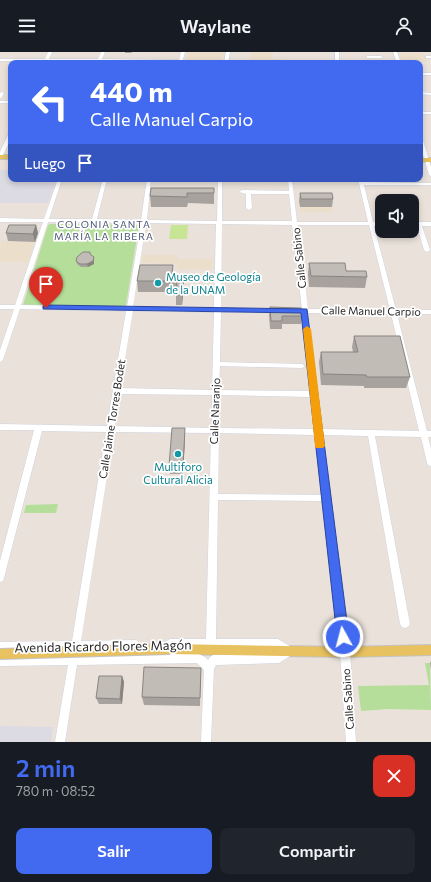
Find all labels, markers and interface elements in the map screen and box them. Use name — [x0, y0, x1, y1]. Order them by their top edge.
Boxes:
icon: menu — [16, 15, 38, 37]
text: Waylane — [180, 15, 251, 37]
icon: person — [393, 15, 415, 37]
text: 440 m — [90, 74, 173, 108]
icon: left — [24, 76, 76, 128]
text: Calle Manuel Carpio — [90, 108, 253, 130]
icon: arrive — [74, 152, 96, 174]
text: Luego — [24, 154, 66, 172]
map controls — [375, 194, 419, 238]
button: sound — [375, 194, 419, 238]
district label: COLONIA SANTA MARÍA LA RIBERA — [54, 218, 154, 242]
street label: Calle Sabino — [289, 227, 308, 289]
pin — [29, 267, 63, 308]
place label: Museo de Geología de la UNAM — [166, 270, 261, 296]
icon: arrive — [35, 273, 57, 295]
marker: Museo de Geología de la UNAM — [153, 278, 163, 288]
street label: Calle Manuel Carpio — [321, 303, 421, 318]
street label: Calle Jaime Torres Bodet — [96, 358, 128, 480]
street label: Calle Naranjo — [207, 377, 222, 444]
marker: Multiforo Cultural Alicia — [173, 449, 183, 459]
place label: Multiforo Cultural Alicia — [143, 460, 213, 486]
position arrow — [322, 616, 364, 658]
street label: Avenida Ricardo Flores Magón — [14, 636, 192, 656]
street label: Calle Sabino — [339, 668, 356, 730]
text: 2 min — [16, 753, 75, 782]
button: close — [373, 755, 415, 797]
text: 780 m · 08:52 — [16, 783, 95, 799]
button: Salir — [16, 828, 212, 874]
button: Compartir — [220, 828, 415, 874]

